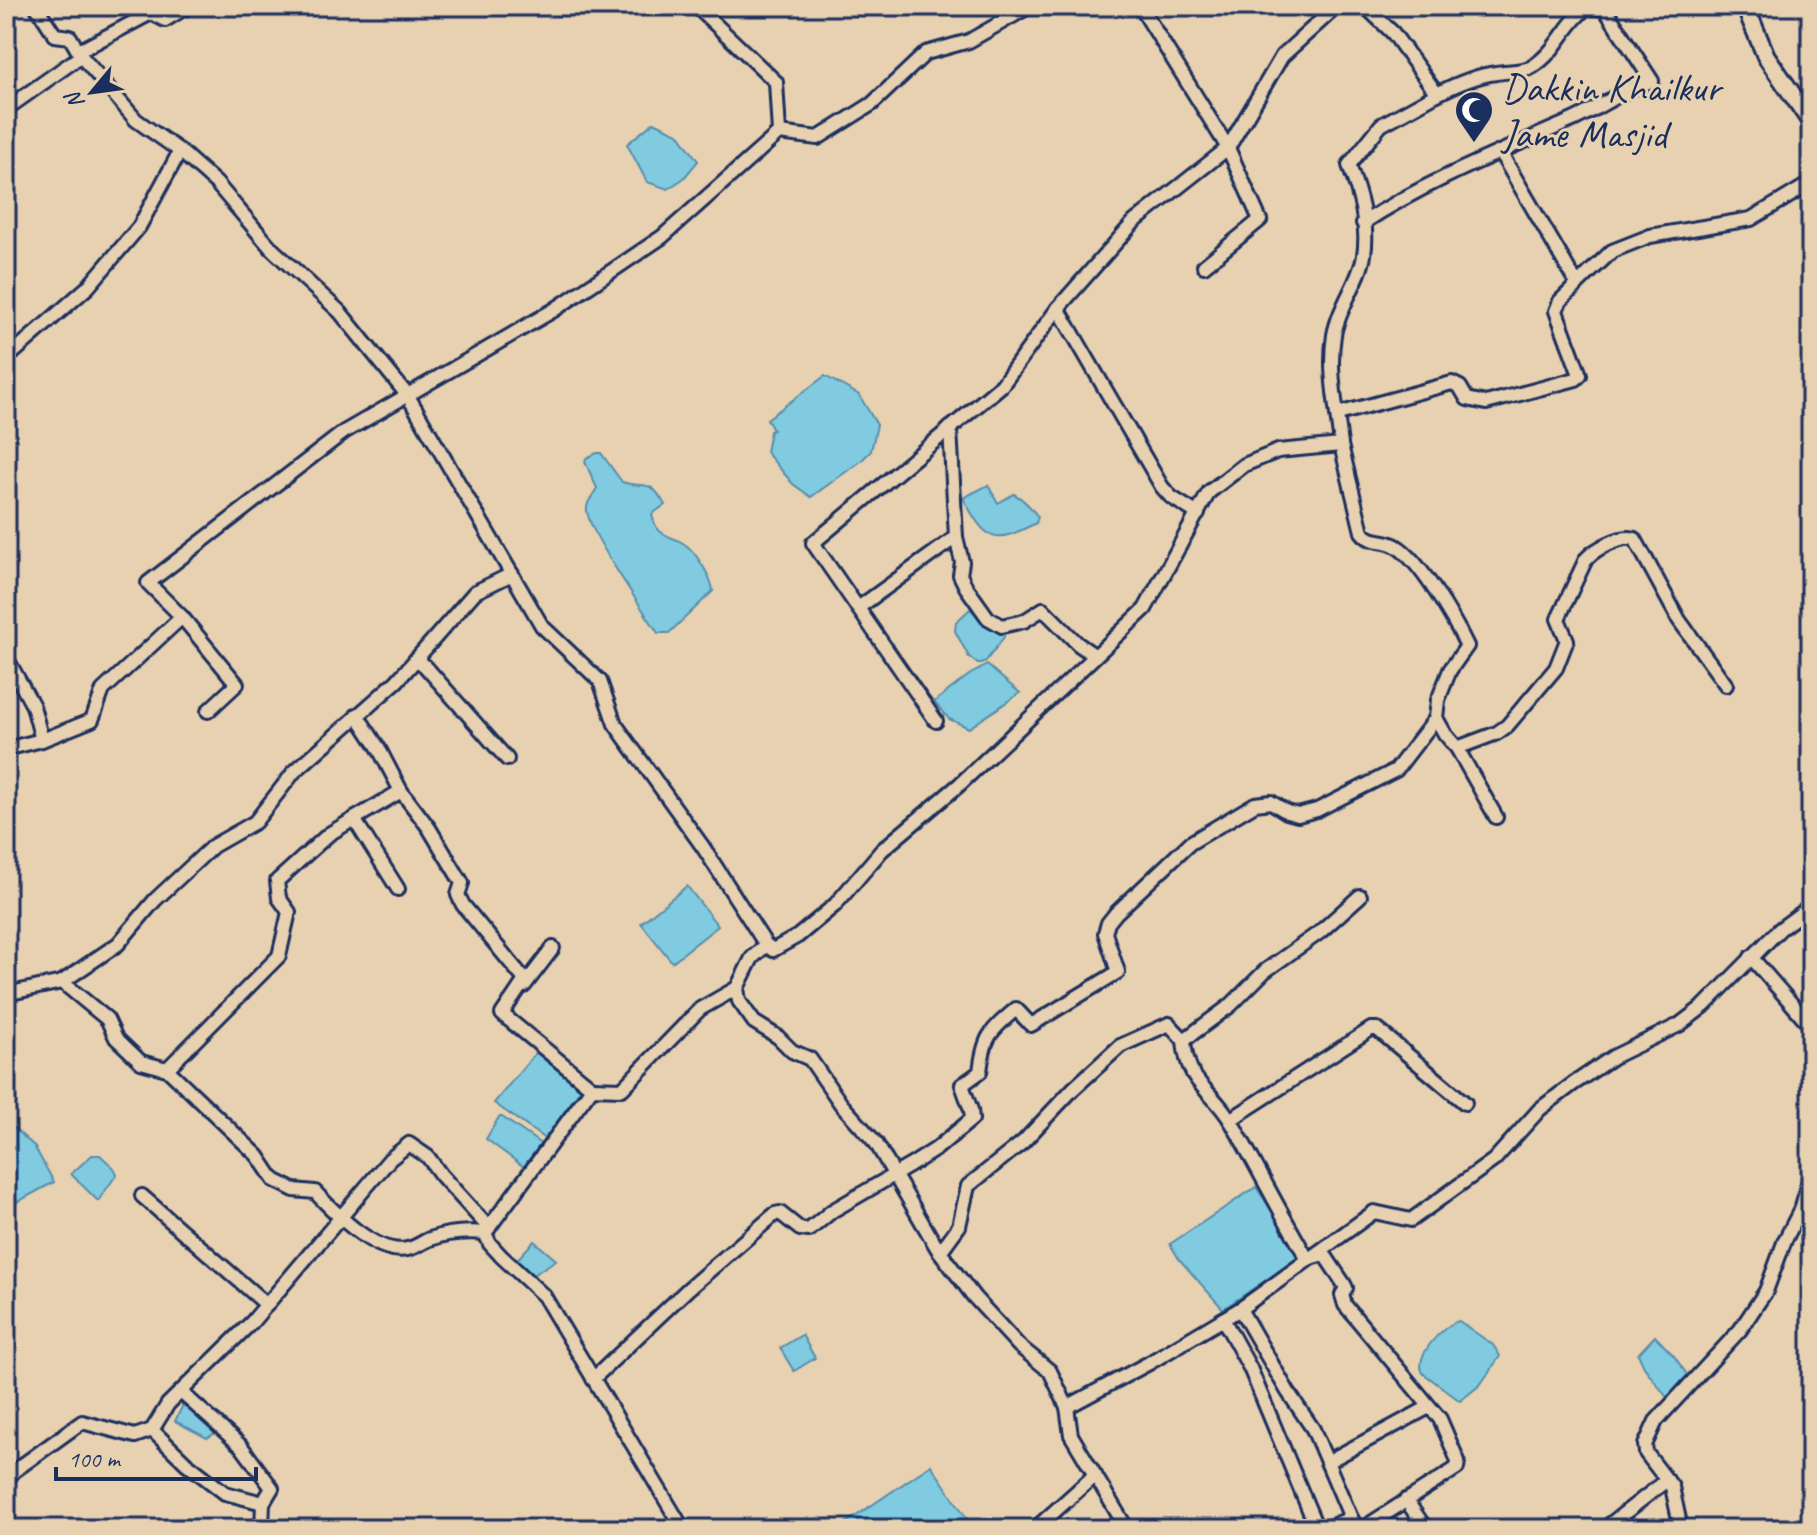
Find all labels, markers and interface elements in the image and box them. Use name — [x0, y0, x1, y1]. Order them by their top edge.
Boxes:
north arrow — [52, 52, 132, 132]
place label: Dakkin Khailkur Jame Masjid — [1500, 63, 1724, 159]
text: N — [58, 86, 91, 114]
mosque icon: Dakkin Khailkur Jame Masjid — [1453, 89, 1495, 144]
scale bar — [56, 1431, 256, 1481]
text: 100 m — [68, 1444, 122, 1474]

